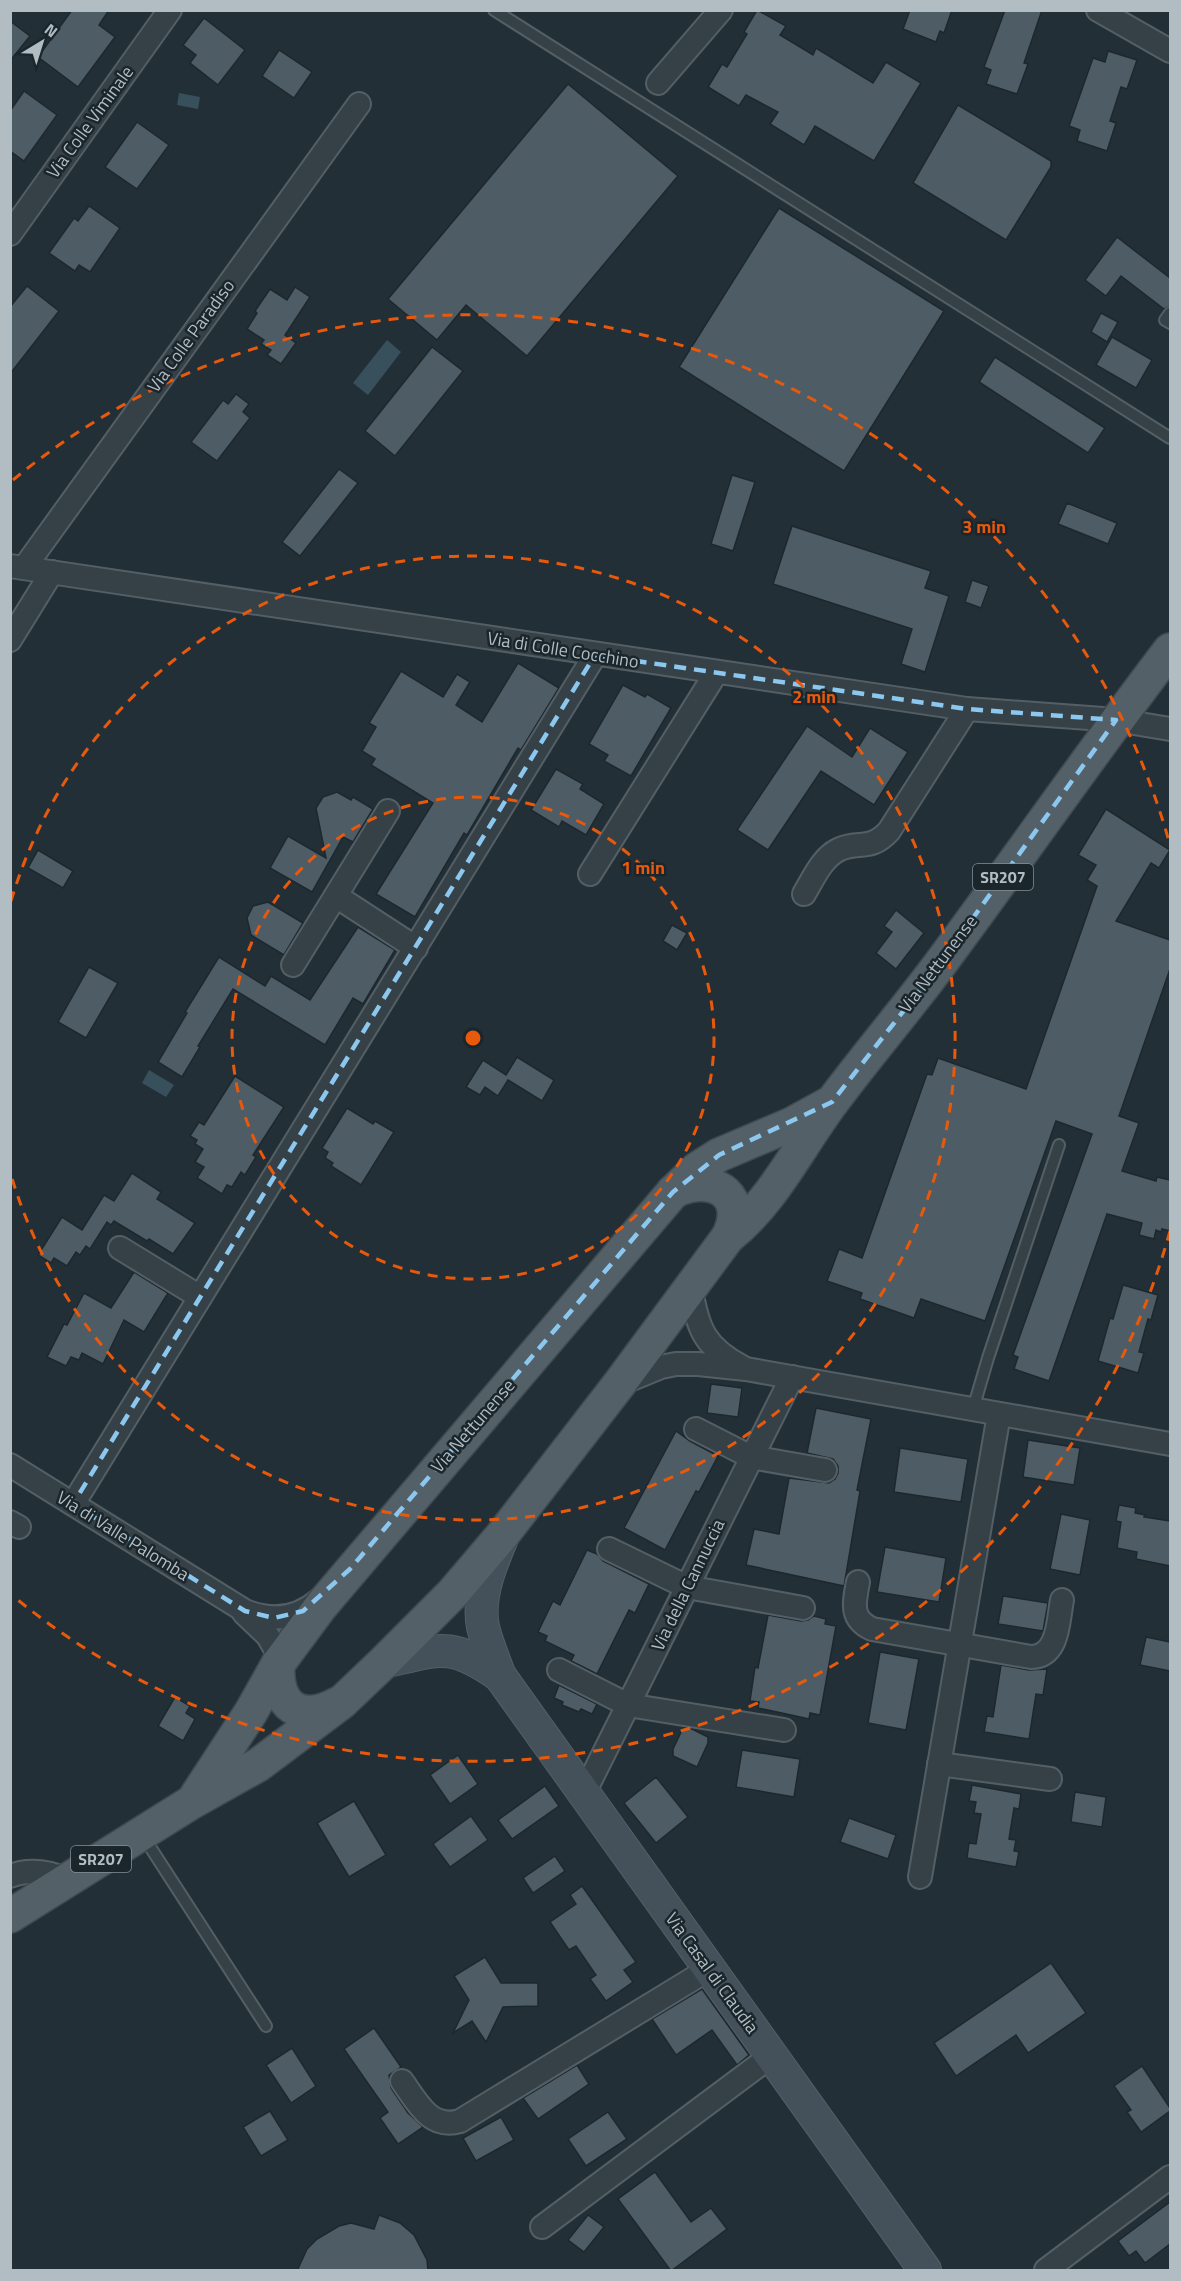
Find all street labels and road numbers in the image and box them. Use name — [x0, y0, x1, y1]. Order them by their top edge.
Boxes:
street label: Via Colle Viminale — [40, 60, 140, 184]
street label: Via Colle Paradiso — [140, 274, 241, 398]
street label: Via di Colle Cocchino — [486, 624, 641, 675]
road number: SR207 — [973, 864, 1033, 890]
street label: Via Nettunense — [892, 909, 983, 1018]
street label: Via Nettunense — [424, 1373, 521, 1479]
street label: Via di Valle Palomba — [52, 1484, 195, 1587]
street label: Via della Cannuccia — [644, 1514, 731, 1655]
road number: SR207 — [71, 1846, 131, 1872]
street label: Via Casal di Claudia — [659, 1906, 766, 2039]

